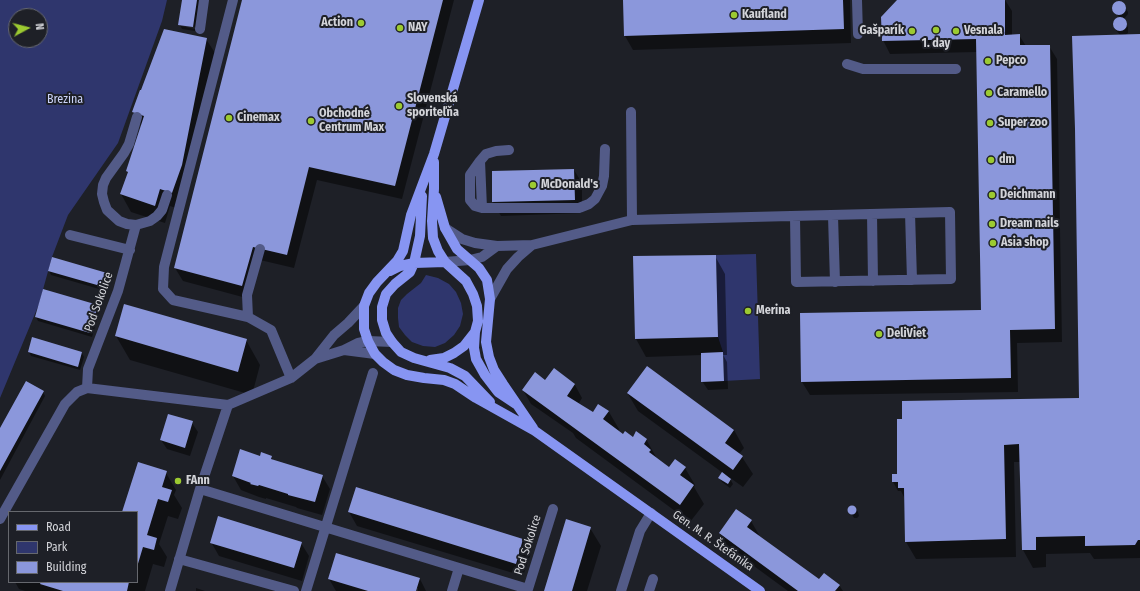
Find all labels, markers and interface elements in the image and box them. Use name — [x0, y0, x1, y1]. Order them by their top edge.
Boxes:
north arrow — [8, 8, 48, 48]
place label: Kaufland — [742, 8, 787, 22]
marker: Kaufland — [729, 10, 739, 20]
place label: Action — [321, 16, 353, 30]
marker: Action — [356, 18, 366, 28]
place label: NAY — [408, 21, 428, 35]
text: N — [33, 23, 46, 31]
marker: NAY — [395, 23, 405, 33]
place label: Gašparík — [859, 24, 904, 38]
place label: Vesnala — [964, 24, 1003, 38]
marker: 1. day — [931, 25, 941, 35]
marker: Gašparík — [907, 26, 917, 36]
marker: Vesnala — [951, 26, 961, 36]
place label: 1. day — [922, 37, 950, 51]
place label: Pepco — [996, 54, 1026, 68]
marker: Pepco — [983, 56, 993, 66]
place label: Caramello — [997, 86, 1047, 100]
marker: Caramello — [984, 88, 994, 98]
place label: Slovenská sporiteľňa — [407, 92, 459, 120]
park label: Brezina — [47, 93, 83, 107]
marker: Slovenská sporiteľňa — [394, 101, 404, 111]
place label: Obchodné Centrum Max — [319, 107, 384, 135]
place label: Cinemax — [237, 111, 280, 125]
marker: Cinemax — [224, 113, 234, 123]
marker: Obchodné Centrum Max — [306, 116, 316, 126]
place label: Super zoo — [998, 116, 1048, 130]
marker: Super zoo — [985, 118, 995, 128]
place label: dm — [999, 153, 1015, 167]
marker: dm — [986, 155, 996, 165]
place label: McDonald's — [541, 178, 598, 192]
marker: McDonald's — [528, 180, 538, 190]
place label: Deichmann — [1000, 188, 1056, 202]
marker: Deichmann — [987, 190, 997, 200]
place label: Dream nails — [1000, 217, 1059, 231]
marker: Dream nails — [987, 219, 997, 229]
place label: Asia shop — [1001, 236, 1049, 250]
marker: Asia shop — [988, 238, 998, 248]
street label: Pod Sokolice — [82, 270, 116, 334]
place label: Merina — [756, 304, 790, 318]
marker: Merina — [743, 306, 753, 316]
place label: DeliViet — [887, 327, 926, 341]
marker: DeliViet — [874, 329, 884, 339]
place label: FAnn — [186, 474, 210, 488]
marker: FAnn — [173, 476, 183, 486]
street label: Gen. M. R. Štefánika — [670, 508, 756, 574]
legend — [8, 511, 138, 583]
street label: Pod Sokolice — [511, 513, 545, 577]
text: Road — [46, 520, 71, 534]
text: Park — [46, 540, 67, 554]
text: Building — [46, 560, 86, 574]

